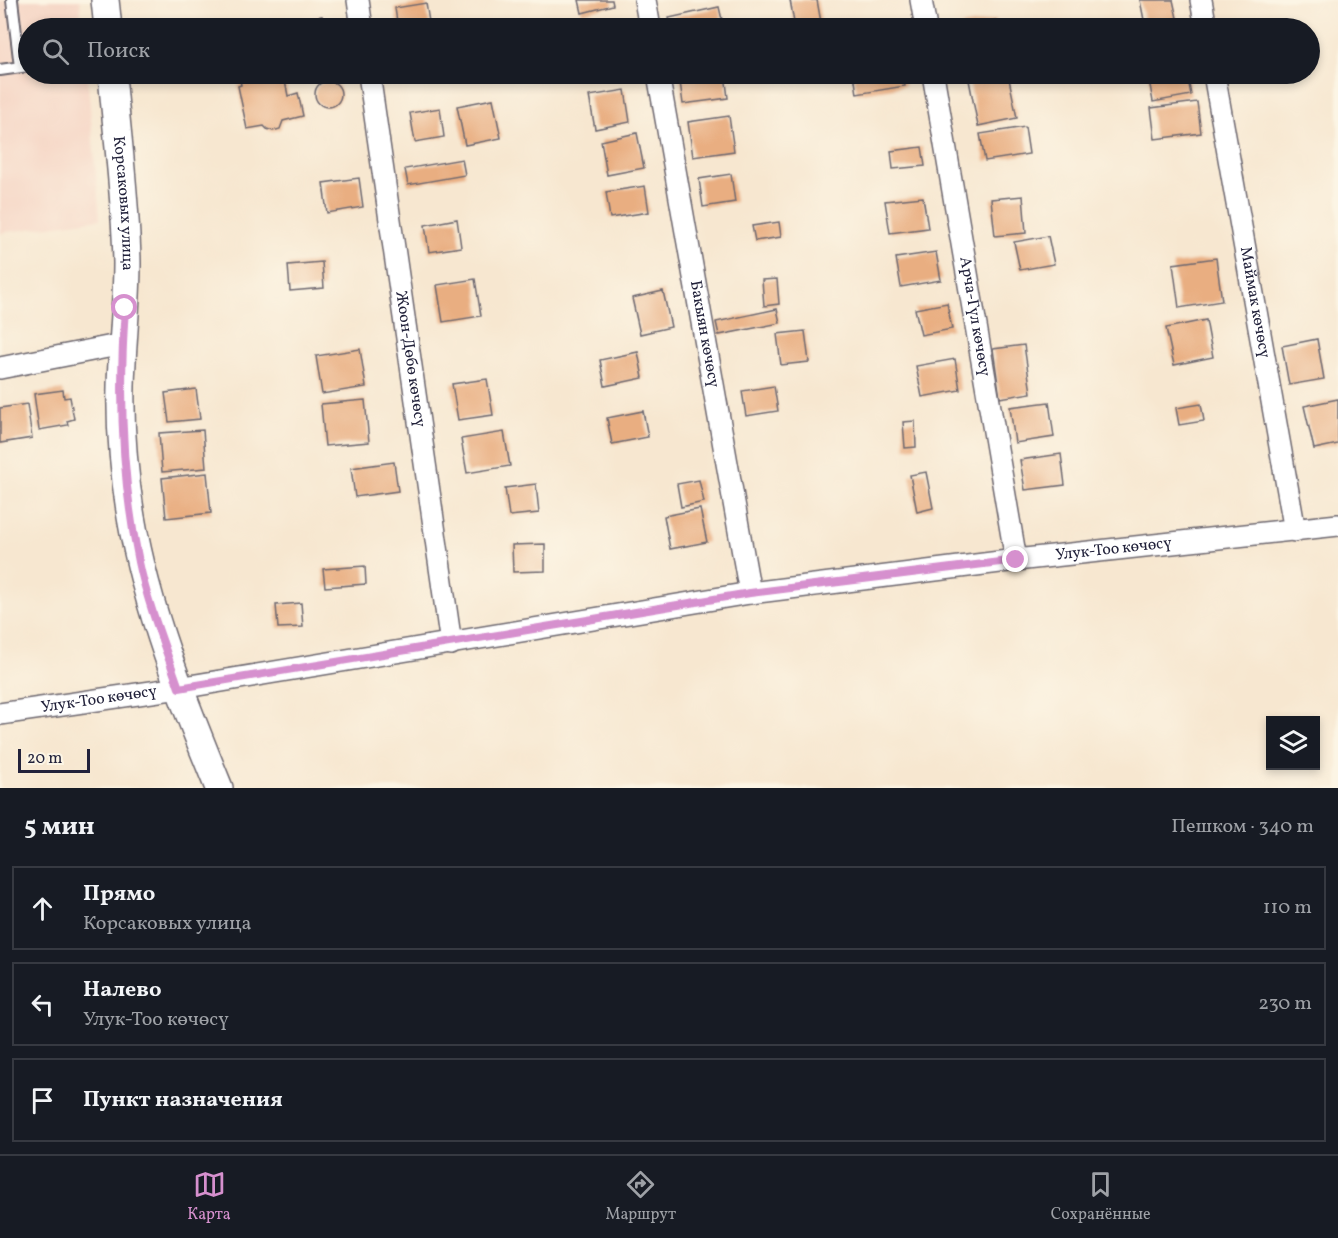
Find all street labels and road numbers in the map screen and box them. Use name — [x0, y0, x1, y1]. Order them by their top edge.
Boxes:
street label: Корсаковых улица — [107, 135, 138, 271]
street label: Маймак көчөсү — [1234, 245, 1275, 360]
street label: Арча-Гүл көчөсү — [953, 255, 996, 378]
street label: Бакыян көчөсү — [684, 279, 724, 390]
street label: Жоон-Дөбө көчөсү — [389, 290, 431, 429]
street label: Улук-Тоо көчөсү — [1054, 532, 1173, 567]
street label: Улук-Тоо көчөсү — [40, 680, 159, 719]

